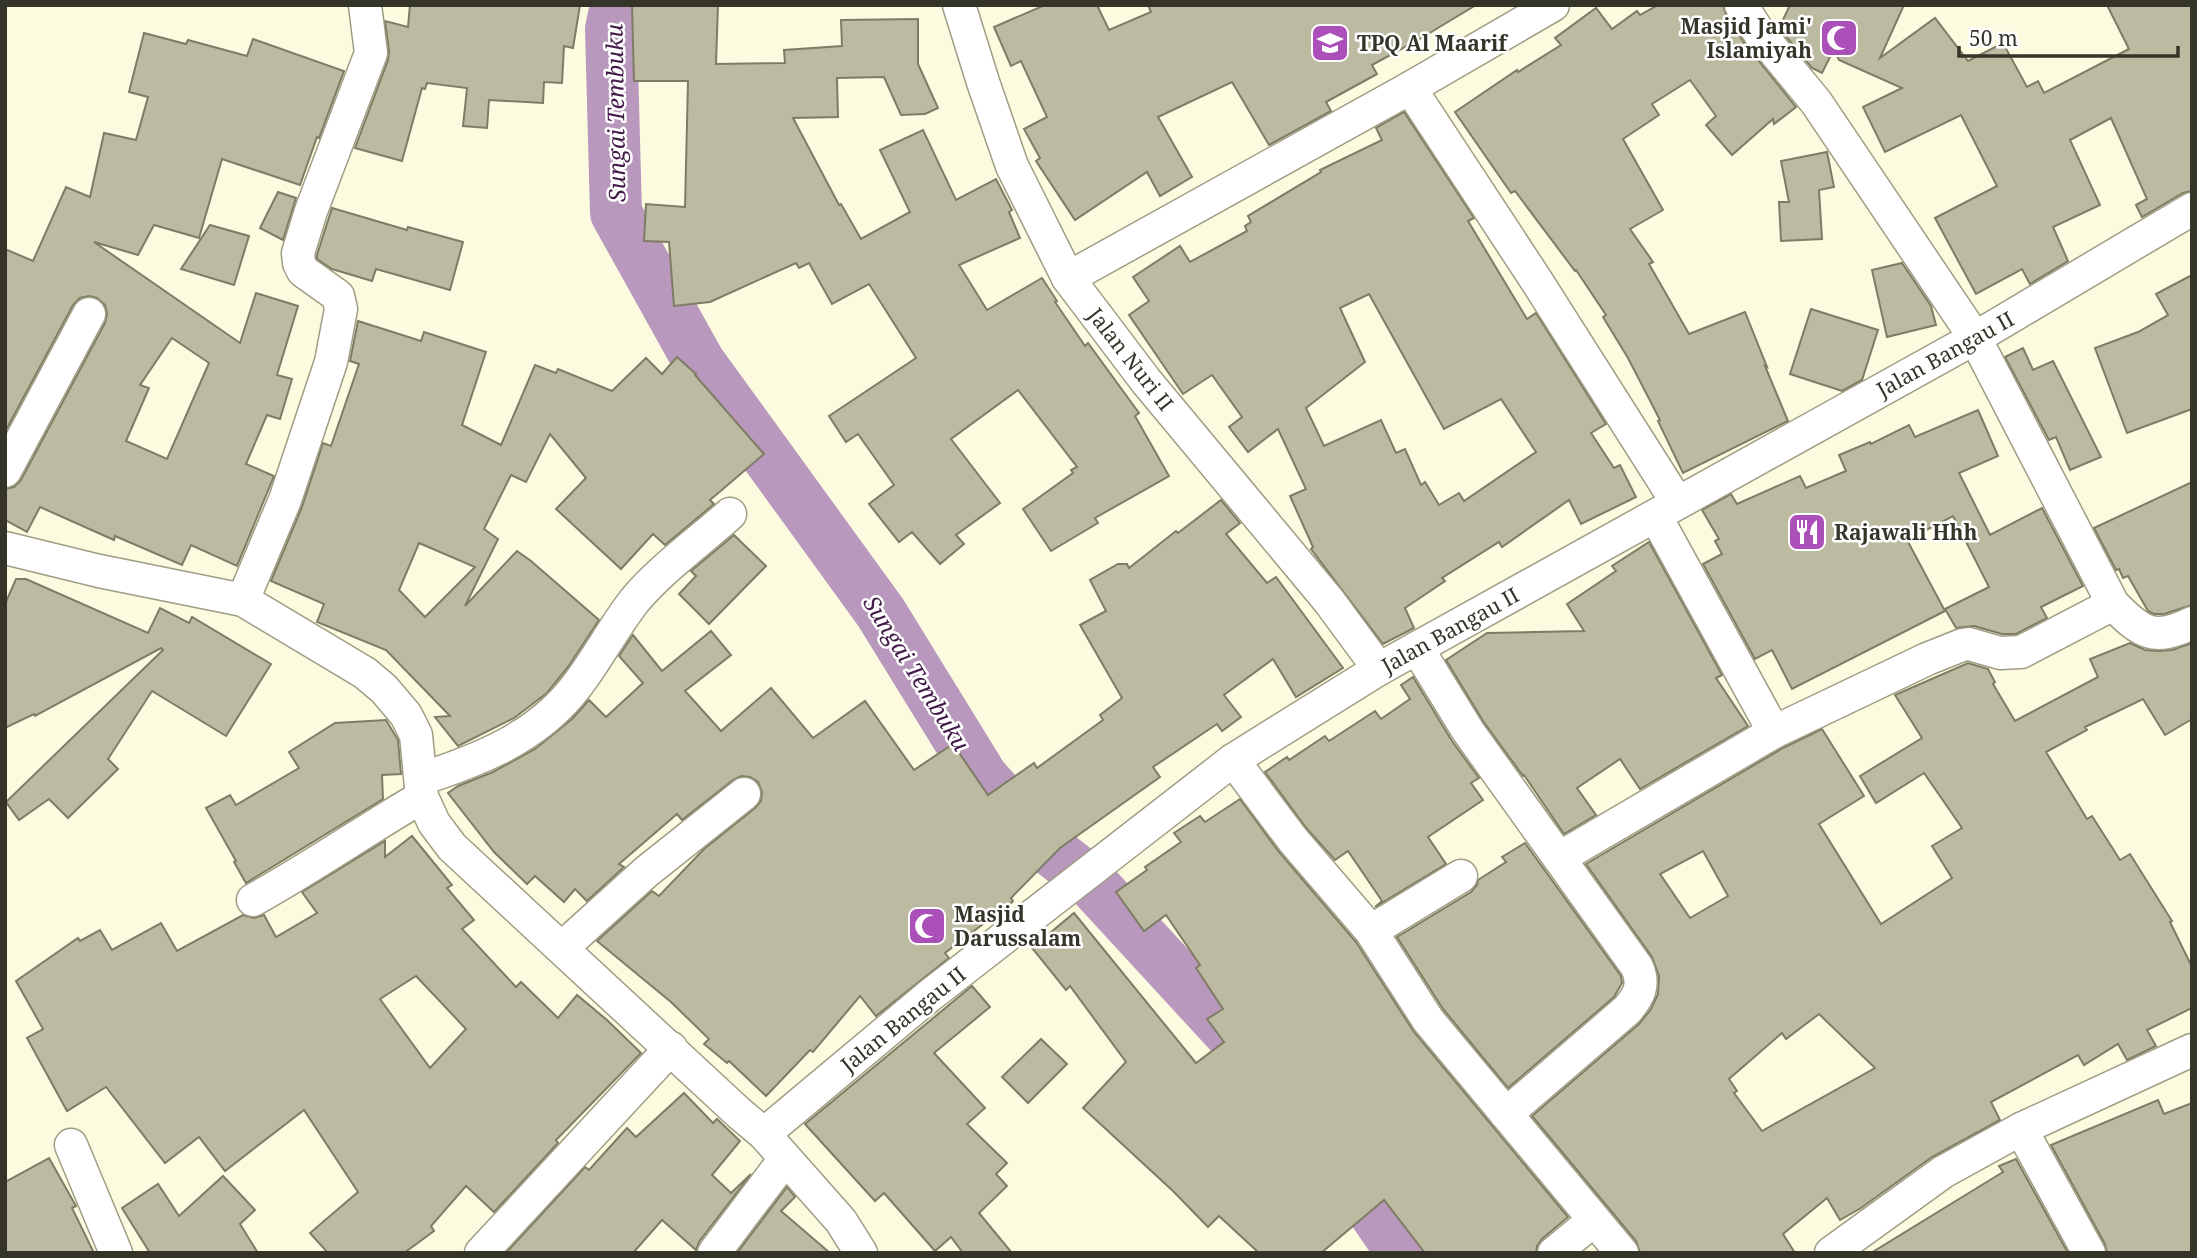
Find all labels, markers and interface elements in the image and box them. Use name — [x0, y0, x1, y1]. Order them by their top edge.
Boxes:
place label: Masjid Jami' Islamiyah — [1680, 12, 1812, 64]
scale bar — [1959, 14, 2178, 58]
mosque icon: Masjid Jami' Islamiyah — [1818, 17, 1860, 59]
school or university icon: TPQ Al Maarif — [1309, 22, 1351, 64]
water label: Sungai Tembuku — [597, 23, 633, 202]
text: 50 m — [1969, 24, 2018, 52]
place label: TPQ Al Maarif — [1357, 29, 1509, 57]
street label: Jalan Nuri II — [1081, 301, 1180, 416]
street label: Jalan Bangau II — [1870, 305, 2019, 404]
restaurant icon: Rajawali Hhh — [1786, 511, 1828, 553]
place label: Rajawali Hhh — [1834, 518, 1977, 546]
street label: Jalan Bangau II — [1375, 581, 1524, 680]
water label: Sungai Tembuku — [856, 589, 978, 757]
place label: Masjid Darussalam — [954, 900, 1081, 952]
mosque icon: Masjid Darussalam — [906, 905, 948, 947]
street label: Jalan Bangau II — [834, 960, 971, 1079]

